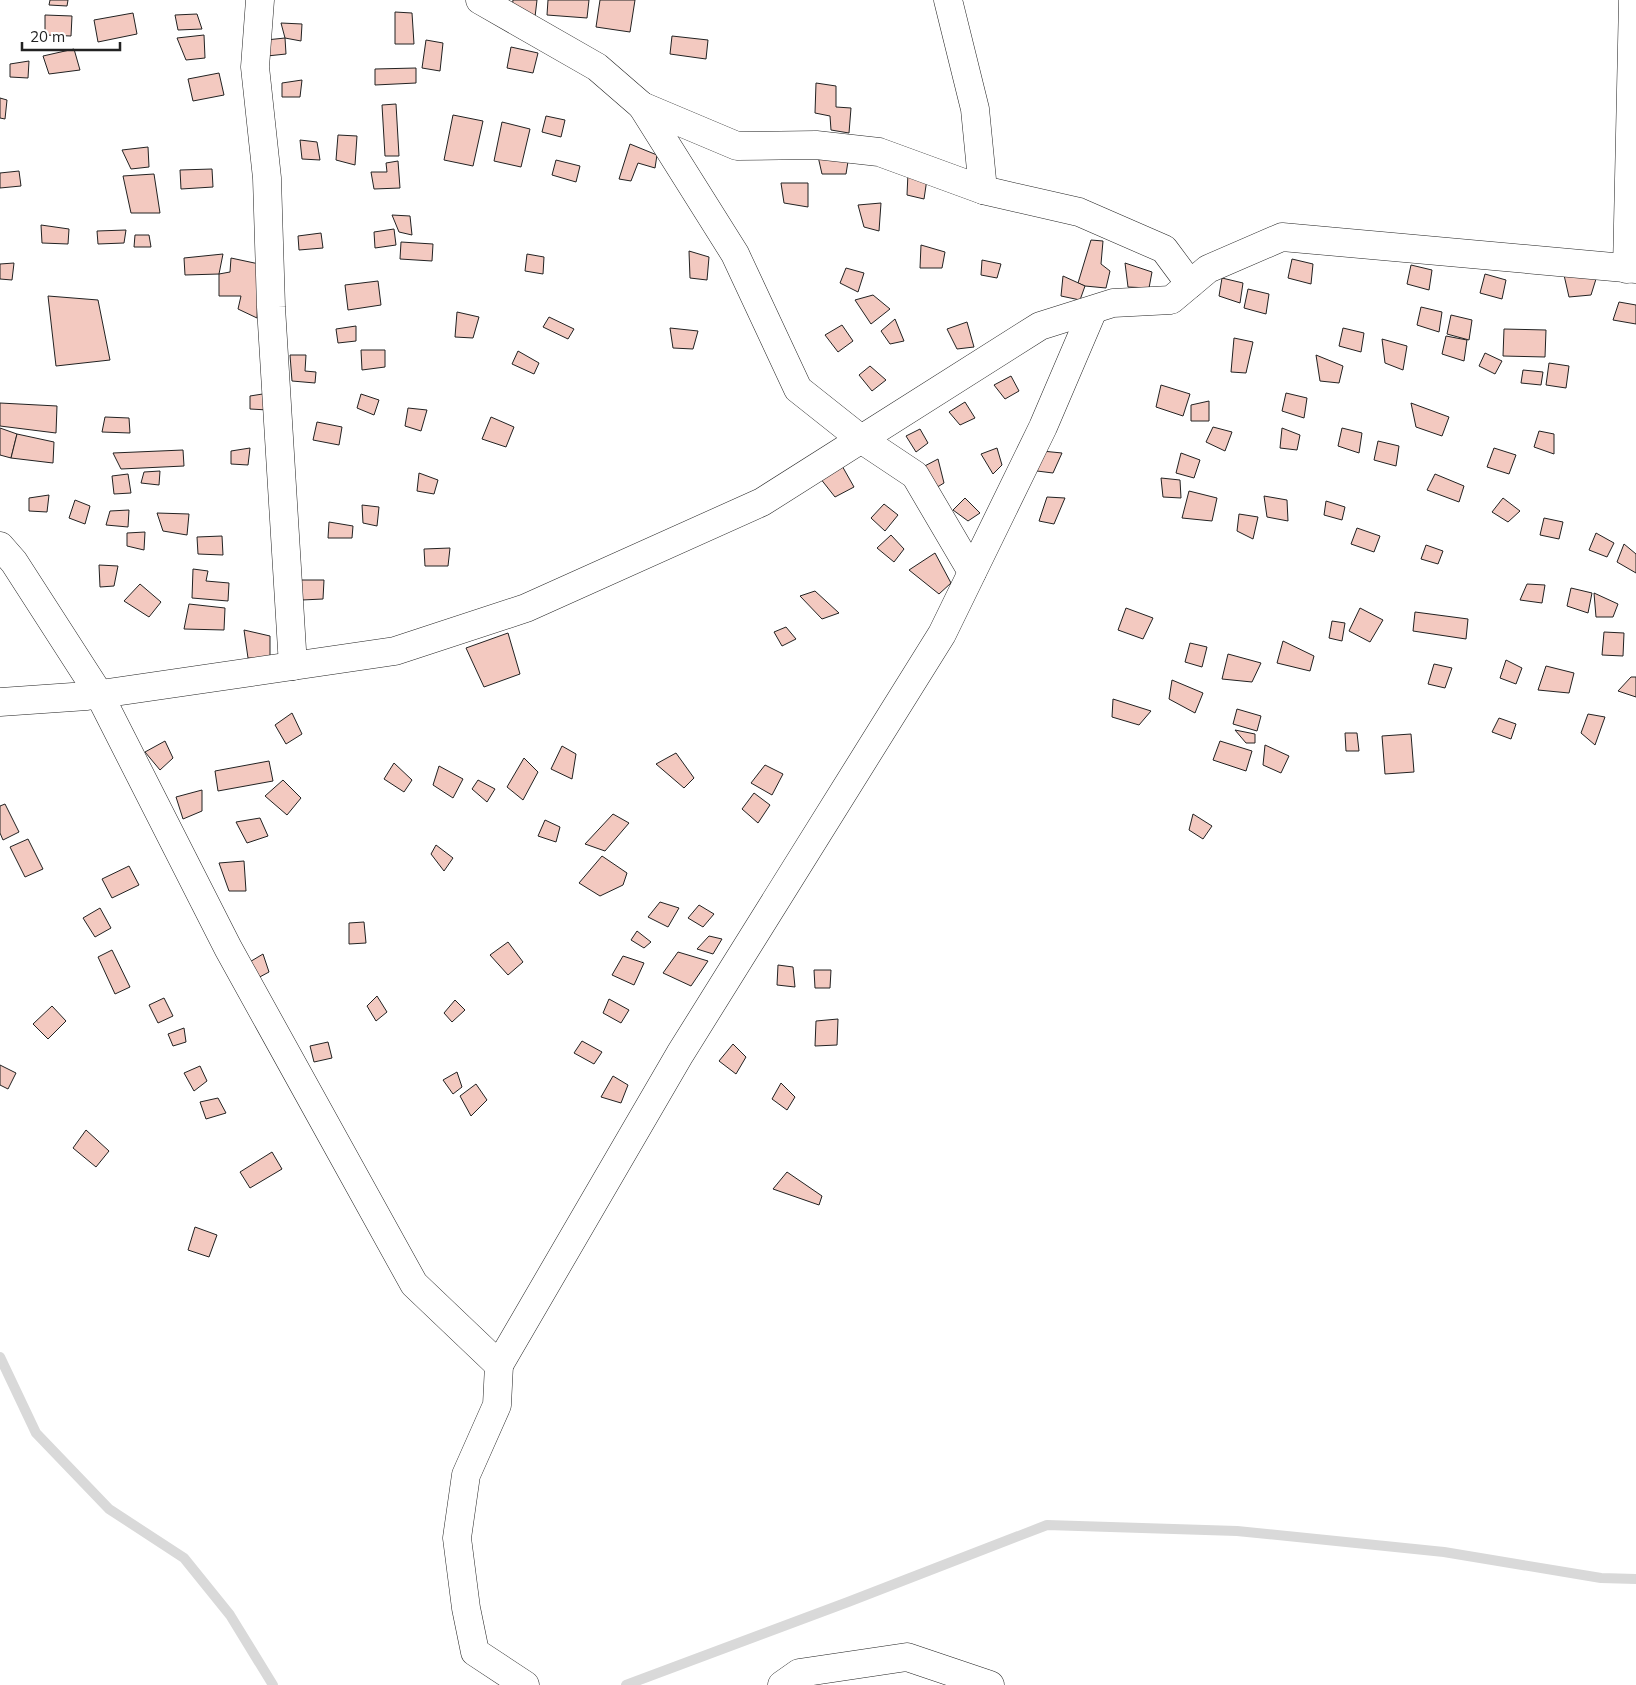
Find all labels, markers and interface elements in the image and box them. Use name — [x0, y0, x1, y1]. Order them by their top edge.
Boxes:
scale bar — [22, 20, 120, 52]
text: 20 m — [30, 27, 65, 46]

